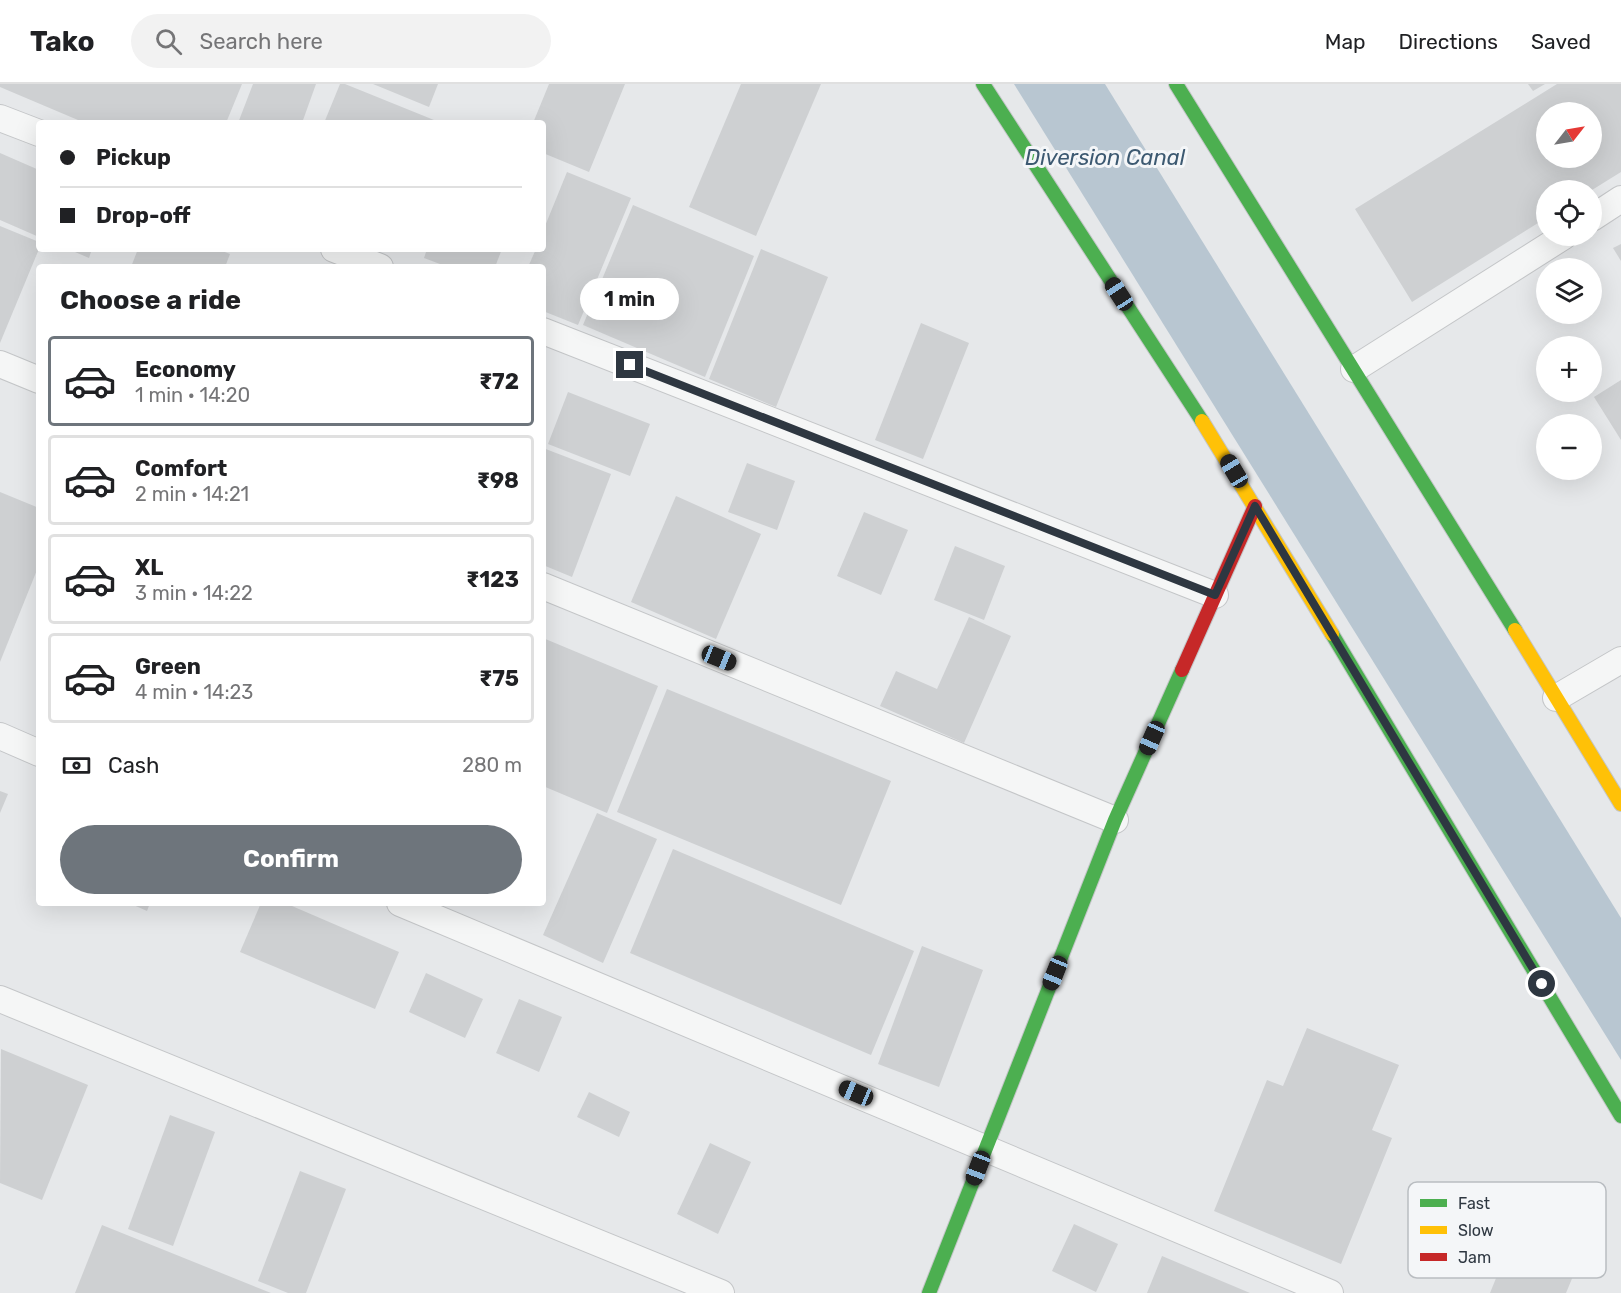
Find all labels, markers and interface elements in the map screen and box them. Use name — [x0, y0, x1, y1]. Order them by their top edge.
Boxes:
search box — [131, 14, 551, 68]
text: Tako — [30, 25, 95, 58]
icon: search — [152, 25, 185, 58]
text: Search here — [200, 28, 323, 55]
text: Map — [1325, 29, 1366, 54]
text: Directions — [1399, 29, 1498, 54]
text: Saved — [1531, 29, 1591, 54]
north arrow — [1536, 102, 1602, 168]
map controls — [1536, 102, 1602, 480]
text: Pickup — [96, 144, 171, 171]
water label: Diversion Canal — [1025, 144, 1186, 171]
button: locate — [1536, 180, 1602, 246]
text: Drop-off — [96, 202, 191, 229]
button: layers — [1536, 258, 1602, 324]
car — [1102, 274, 1136, 314]
callout: 1 min — [580, 278, 680, 320]
text: Choose a ride — [60, 284, 241, 316]
text: 1 min — [604, 287, 655, 311]
button: + — [1536, 336, 1602, 402]
route end — [616, 351, 643, 378]
icon: car — [63, 354, 117, 408]
text: Economy — [135, 356, 236, 383]
text: ₹72 — [479, 368, 519, 395]
text: 1 min · 14:20 — [135, 383, 250, 407]
button: − — [1536, 414, 1602, 480]
car — [1217, 451, 1251, 491]
icon: car — [63, 453, 117, 507]
text: Comfort — [135, 455, 227, 482]
text: ₹98 — [477, 467, 519, 494]
text: 2 min · 14:21 — [135, 482, 249, 506]
icon: car — [63, 552, 117, 606]
text: XL — [135, 554, 163, 581]
text: ₹123 — [466, 566, 519, 593]
text: 3 min · 14:22 — [135, 581, 253, 605]
car — [699, 643, 739, 673]
icon: car — [63, 651, 117, 705]
text: Green — [135, 653, 201, 680]
text: ₹75 — [479, 665, 519, 692]
text: 4 min · 14:23 — [135, 680, 253, 704]
car — [1136, 718, 1168, 758]
icon: cash — [60, 749, 93, 782]
text: Cash — [108, 752, 159, 779]
text: 280 m — [462, 753, 522, 777]
button: Confirm — [60, 825, 522, 894]
car — [1040, 953, 1070, 993]
route start — [1528, 970, 1555, 997]
car — [836, 1078, 876, 1108]
car — [963, 1148, 993, 1188]
legend — [1408, 1182, 1606, 1278]
text: Fast — [1458, 1194, 1490, 1213]
text: Slow — [1458, 1221, 1494, 1240]
text: Jam — [1458, 1248, 1491, 1267]

